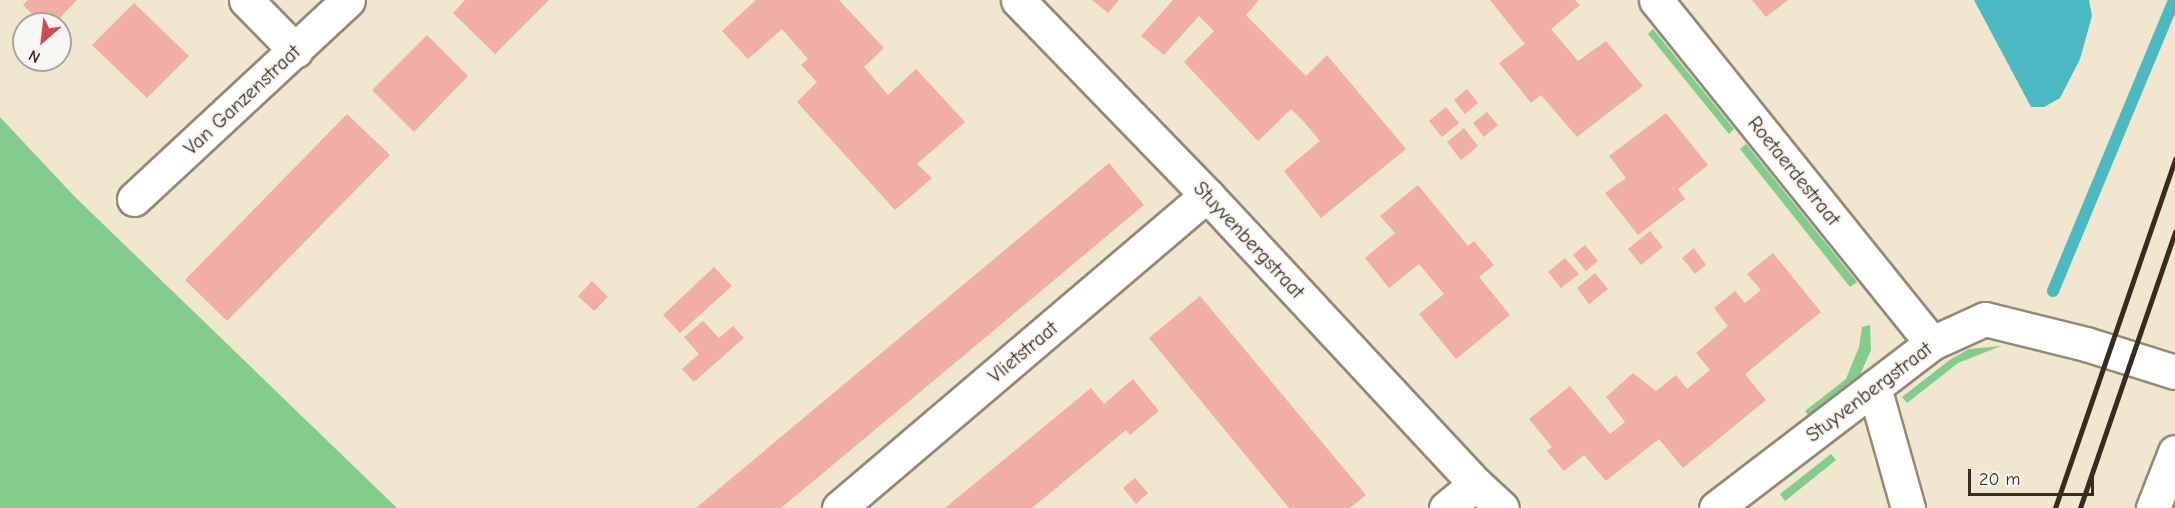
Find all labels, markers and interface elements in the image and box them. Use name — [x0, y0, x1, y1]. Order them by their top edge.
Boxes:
north arrow — [12, 12, 72, 72]
street label: Van Ganzenstraat — [179, 40, 305, 160]
text: N — [26, 46, 43, 67]
street label: Roetaerdestraat — [1743, 112, 1845, 230]
street label: Stuyvenbergstraat — [1189, 176, 1309, 304]
street label: Vlietstraat — [983, 316, 1063, 388]
street label: Stuyvenbergstraat — [1801, 337, 1937, 447]
scale bar — [1971, 457, 2097, 495]
text: 20 m — [1979, 469, 2020, 490]

